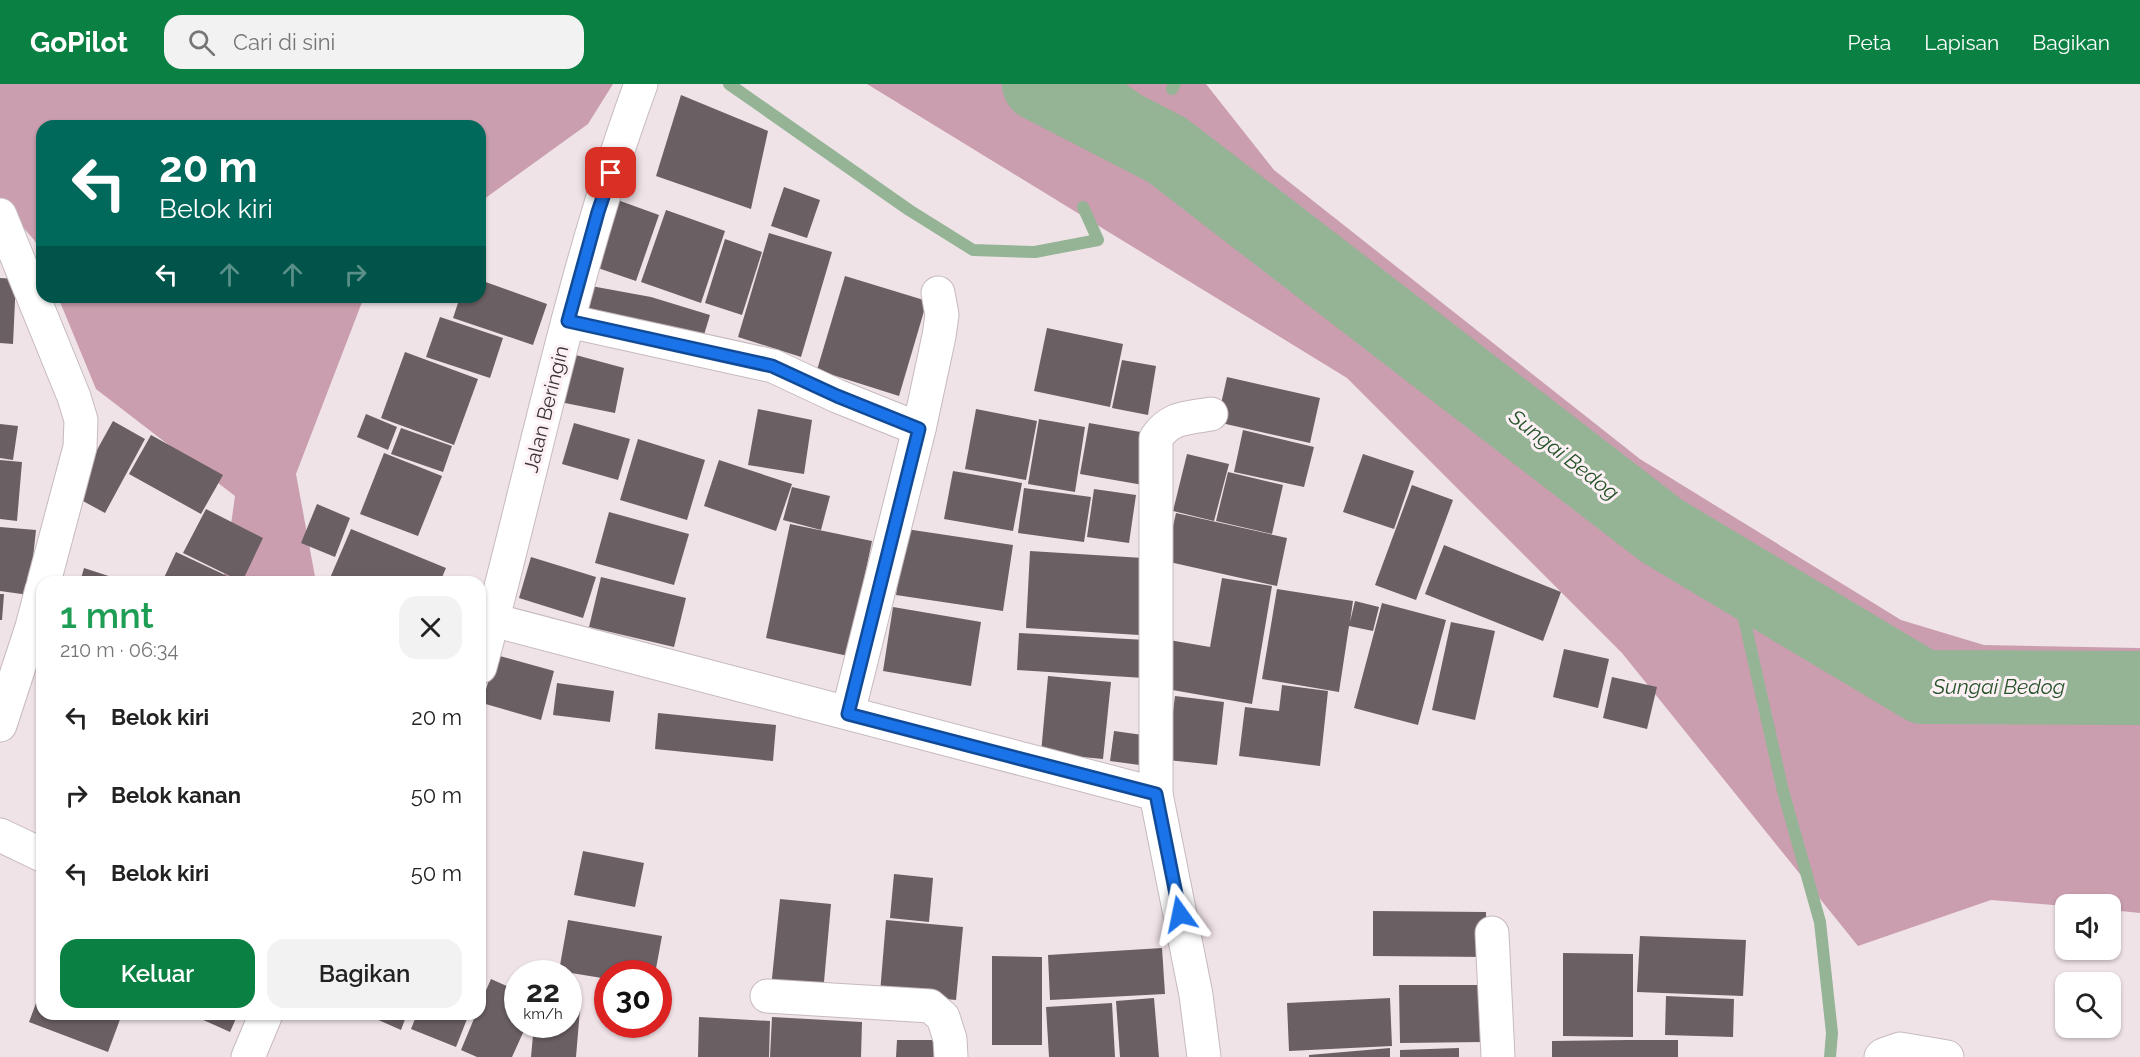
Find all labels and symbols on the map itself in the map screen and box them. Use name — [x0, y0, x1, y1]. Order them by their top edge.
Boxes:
pin — [585, 147, 636, 198]
street label: Jalan Beringin — [519, 343, 573, 475]
water label: Sungai Bedog — [1504, 403, 1624, 505]
water label: Sungai Bedog — [1932, 674, 2065, 699]
position arrow — [1148, 882, 1212, 946]
speed limit sign: 30 — [594, 960, 672, 1038]

